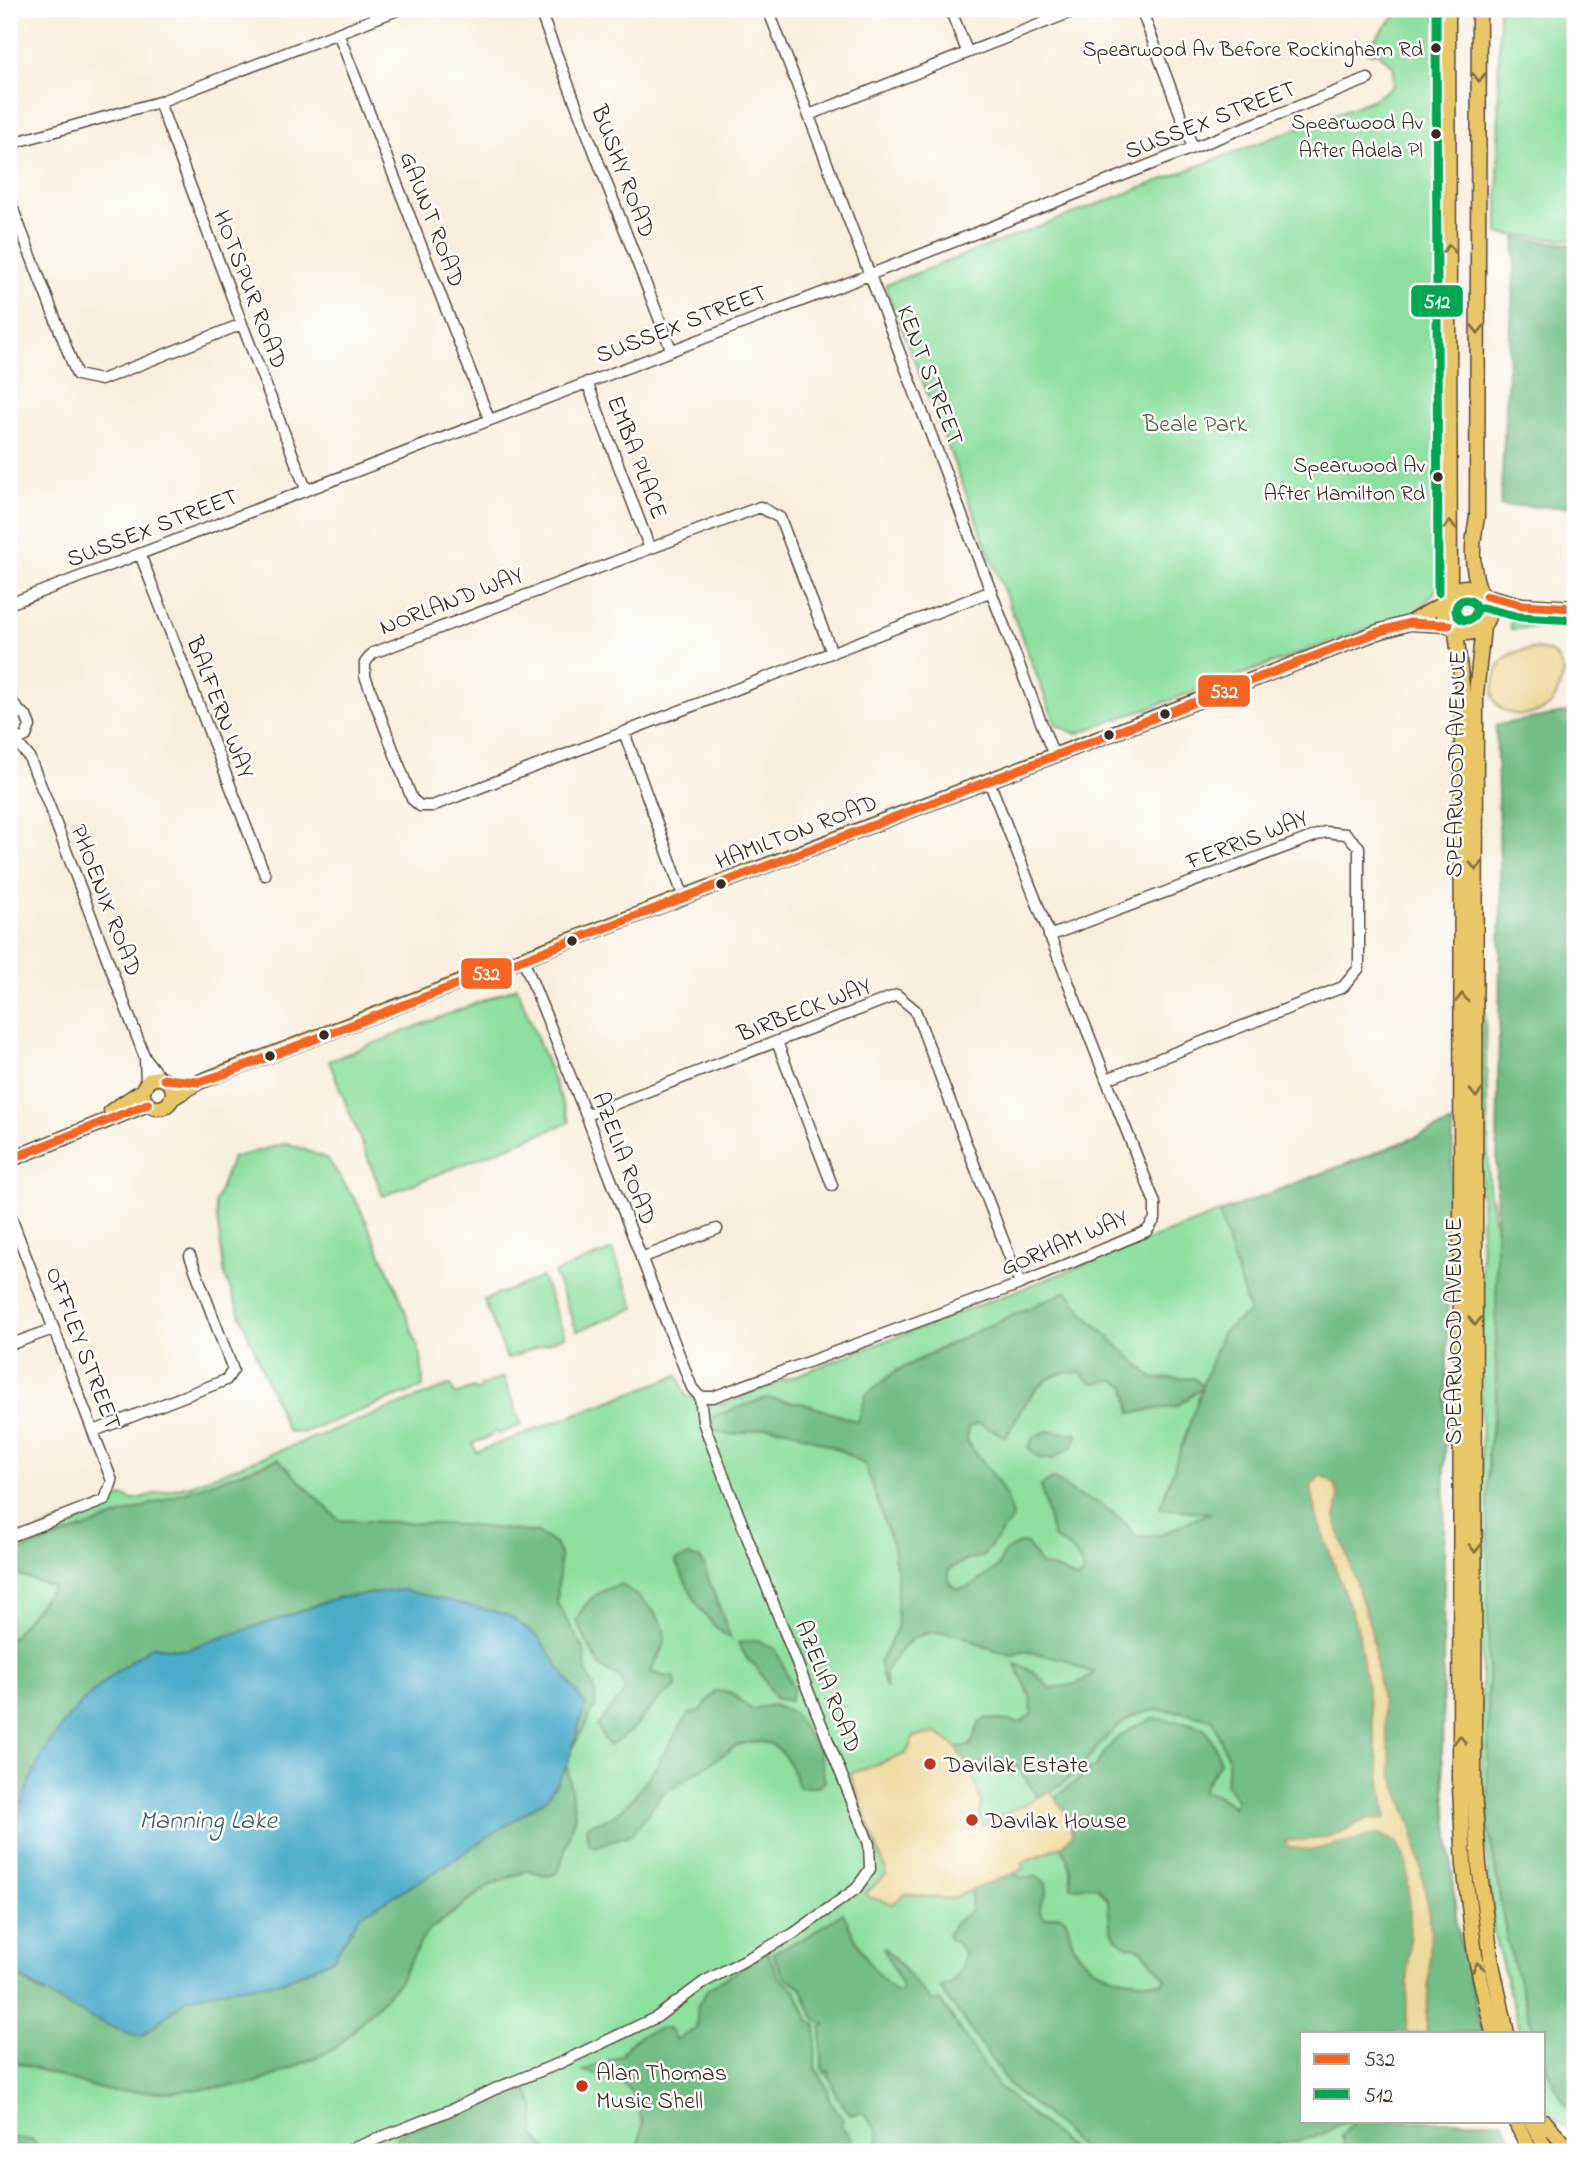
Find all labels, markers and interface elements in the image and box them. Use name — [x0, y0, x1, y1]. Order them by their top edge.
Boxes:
place label: Spearwood Av Before Rockingham Rd — [1082, 35, 1423, 68]
marker: Spearwood Av Before Rockingham Rd — [1429, 41, 1443, 55]
street label: SUSSEX STREET — [1120, 72, 1302, 170]
one-way arrow — [1471, 72, 1487, 83]
street label: BUSHY ROAD — [580, 100, 663, 243]
place label: Spearwood Av After Adela Pl — [1291, 108, 1424, 168]
marker: Spearwood Av After Adela Pl — [1429, 127, 1443, 141]
street label: GAUNT ROAD — [389, 147, 473, 293]
street label: HOTSPUR ROAD — [202, 205, 295, 374]
one-way arrow — [1441, 243, 1457, 253]
street label: SUSSEX STREET — [591, 276, 773, 374]
line badge: 512 — [1410, 284, 1464, 318]
text: 512 — [1424, 290, 1451, 317]
street label: KENT STREET — [886, 301, 972, 451]
one-way arrow — [1470, 324, 1486, 335]
street label: EMBA PLACE — [596, 391, 675, 525]
park label: Beale Park — [1142, 408, 1247, 443]
place label: Spearwood Av After Hamilton Rd — [1263, 451, 1426, 511]
marker: Spearwood Av After Hamilton Rd — [1431, 470, 1445, 484]
street label: SUSSEX STREET — [62, 480, 244, 578]
one-way arrow — [1442, 519, 1458, 530]
street label: NORLAND WAY — [375, 559, 529, 646]
street label: BALFERN WAY — [175, 631, 262, 784]
street label: SPEARWOOD AVENUE — [1438, 650, 1477, 878]
line badge: 532 — [1197, 674, 1251, 708]
text: 532 — [1210, 680, 1239, 707]
unlabelled marker — [1158, 707, 1172, 721]
unlabelled marker — [1102, 728, 1116, 742]
street label: HAMILTON ROAD — [711, 786, 883, 880]
street label: FERRIS WAY — [1181, 802, 1314, 881]
street label: PHOENIX ROAD — [60, 820, 150, 982]
one-way arrow — [1468, 861, 1484, 872]
unlabelled marker — [714, 877, 728, 891]
unlabelled marker — [565, 934, 579, 948]
line badge: 532 — [460, 957, 513, 990]
text: 532 — [472, 962, 501, 989]
street label: BIRBECK WAY — [732, 970, 877, 1053]
one-way arrow — [1454, 992, 1470, 1003]
unlabelled marker — [317, 1028, 331, 1042]
unlabelled marker — [263, 1049, 277, 1063]
street label: AZELIA ROAD — [581, 1087, 664, 1230]
one-way arrow — [1468, 1089, 1484, 1099]
street label: GORHAM WAY — [996, 1202, 1134, 1287]
street label: SPEARWOOD AVENUE — [1438, 1217, 1473, 1445]
street label: OFFLEY STREET — [34, 1262, 129, 1436]
one-way arrow — [1467, 1316, 1483, 1327]
one-way arrow — [1467, 1544, 1483, 1554]
street label: AZELIA ROAD — [784, 1615, 869, 1758]
one-way arrow — [1452, 1734, 1468, 1745]
place label: Davilak Estate — [943, 1749, 1089, 1784]
marker: Davilak Estate — [922, 1756, 938, 1772]
water label: Manning Lake — [139, 1803, 278, 1841]
place label: Davilak House — [985, 1805, 1127, 1840]
marker: Davilak House — [964, 1812, 980, 1828]
one-way arrow — [1471, 1961, 1486, 1973]
legend — [1300, 2032, 1546, 2122]
text: 532 — [1364, 2046, 1395, 2076]
place label: Alan Thomas Music Shell — [596, 2057, 727, 2120]
marker: Alan Thomas Music Shell — [574, 2078, 590, 2094]
text: 512 — [1364, 2082, 1393, 2112]

